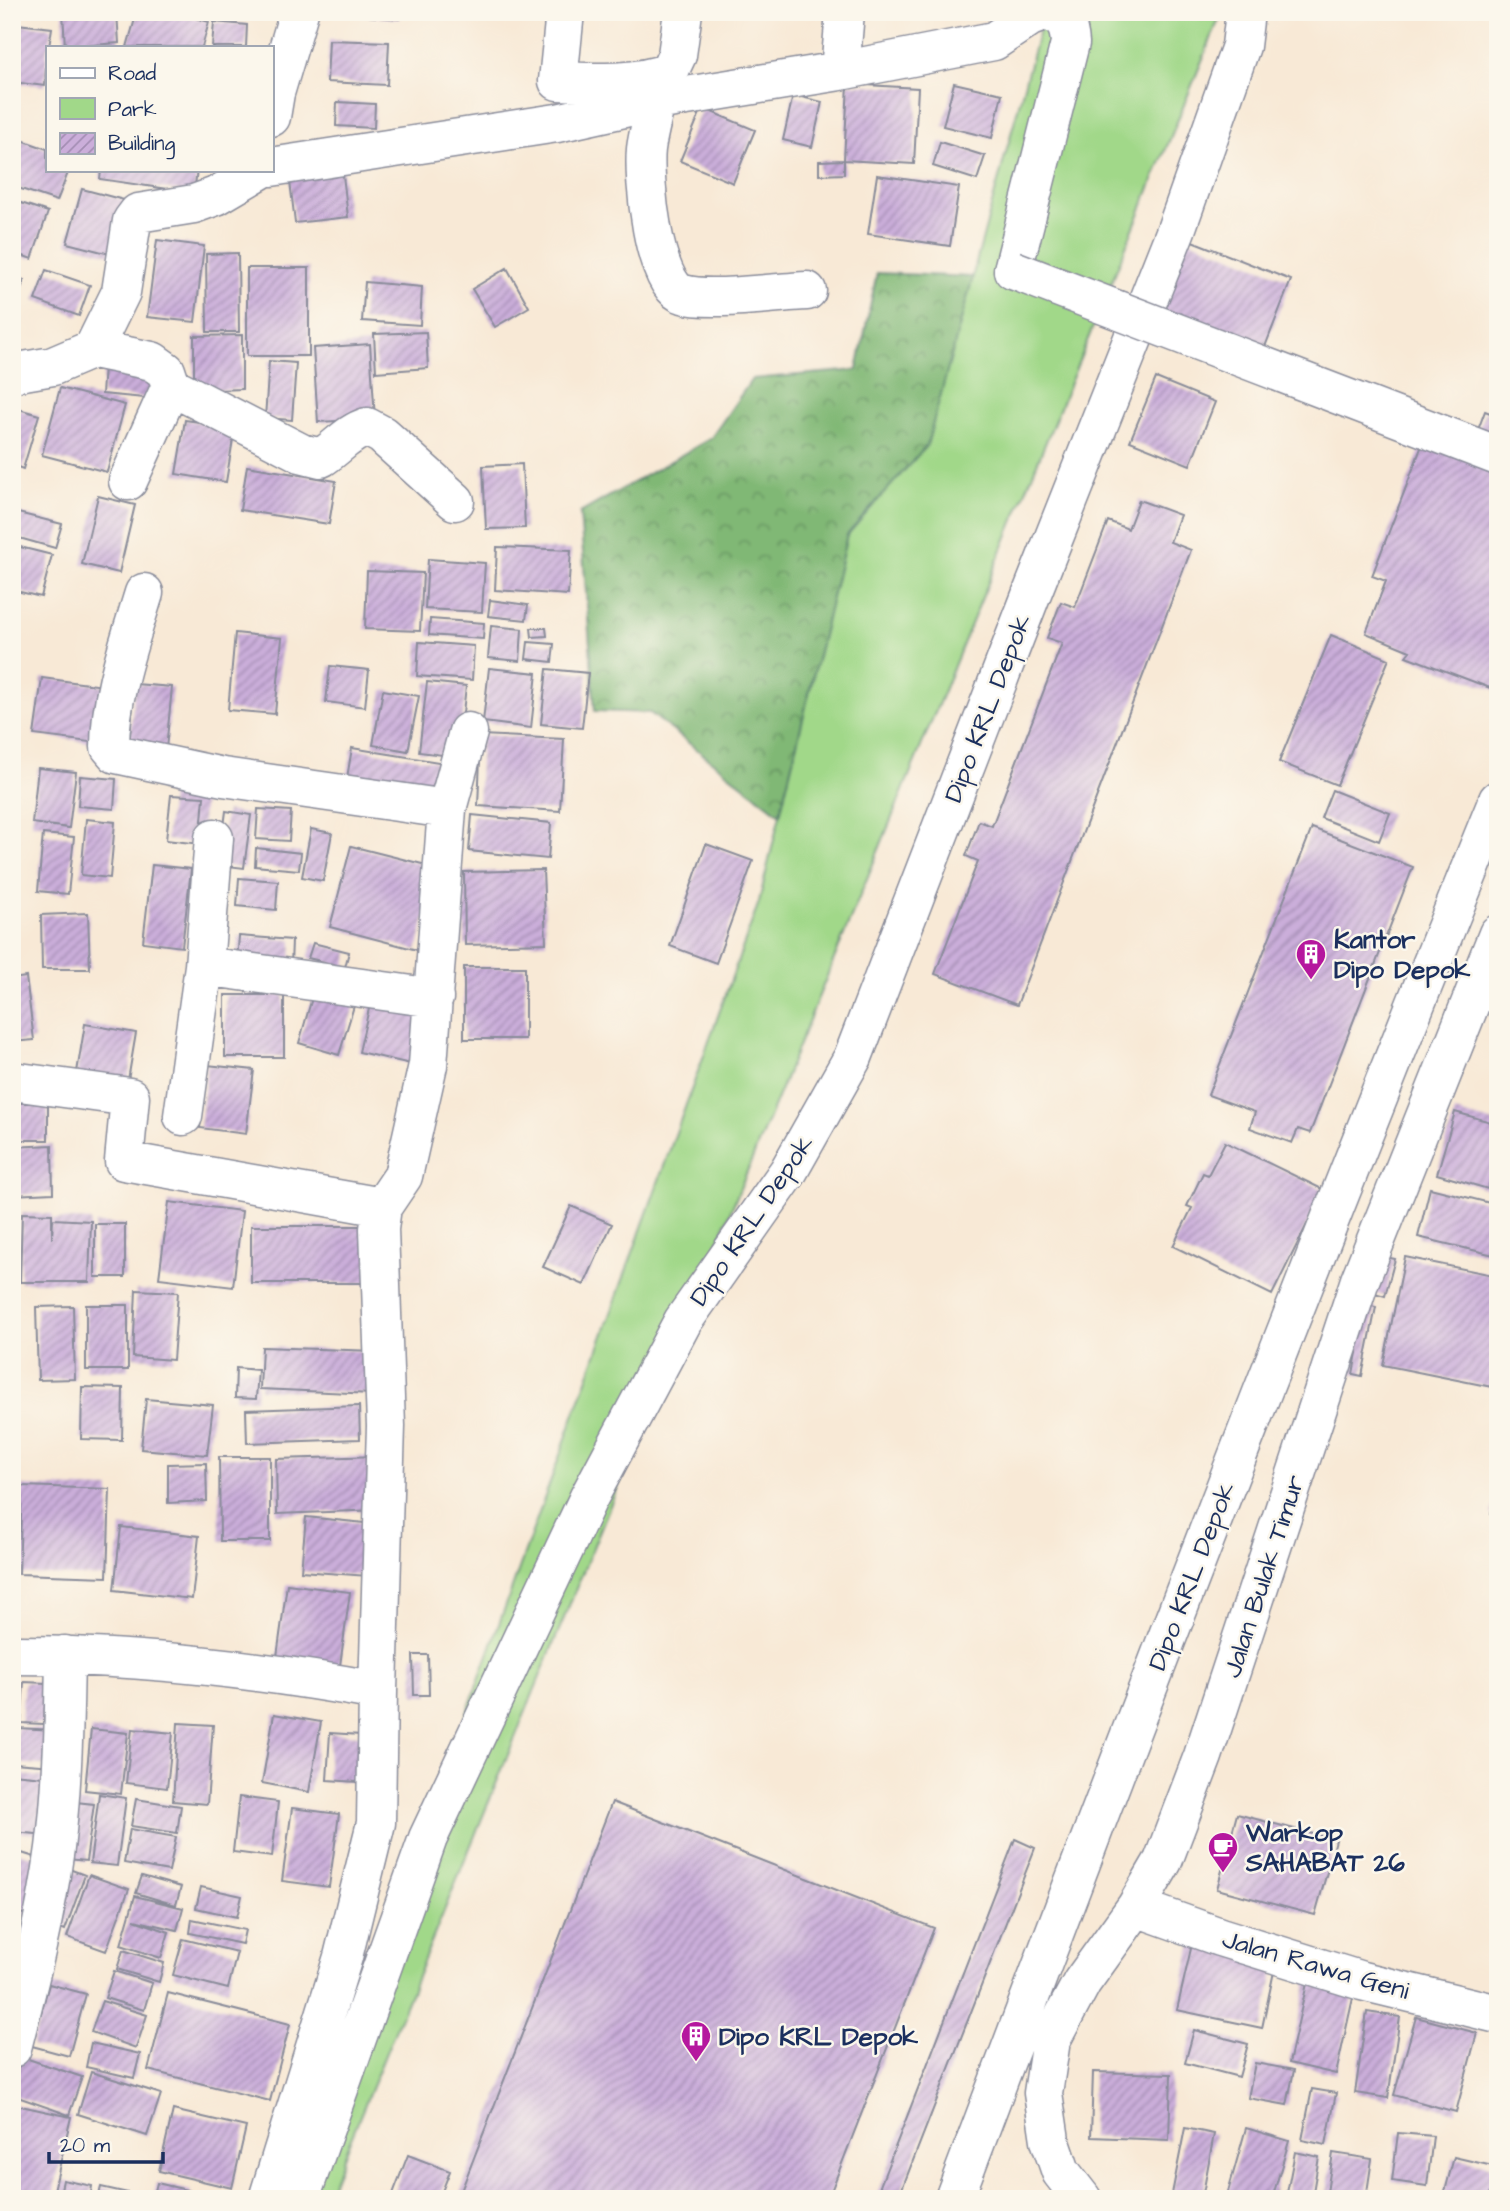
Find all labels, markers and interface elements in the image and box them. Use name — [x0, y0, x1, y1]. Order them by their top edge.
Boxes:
legend — [46, 46, 273, 172]
text: Road — [108, 59, 156, 88]
text: Park — [108, 95, 157, 124]
text: Building — [108, 129, 176, 160]
street label: Dipo KRL Depok — [935, 609, 1040, 808]
place label: Kantor Dipo Depok — [1334, 922, 1471, 988]
building icon: Kantor Dipo Depok — [1294, 937, 1328, 981]
street label: Dipo KRL Depok — [681, 1128, 822, 1313]
street label: Jalan Bulak Timur — [1214, 1470, 1314, 1682]
street label: Dipo KRL Depok — [1139, 1477, 1244, 1676]
place label: Warkop SAHABAT 26 — [1245, 1815, 1405, 1881]
cafe icon: Warkop SAHABAT 26 — [1206, 1830, 1240, 1874]
street label: Jalan Rawa Geni — [1218, 1921, 1414, 2009]
building icon: Dipo KRL Depok — [679, 2019, 713, 2063]
place label: Dipo KRL Depok — [719, 2019, 919, 2055]
scale bar — [49, 2120, 163, 2164]
text: 20 m — [60, 2131, 111, 2160]

